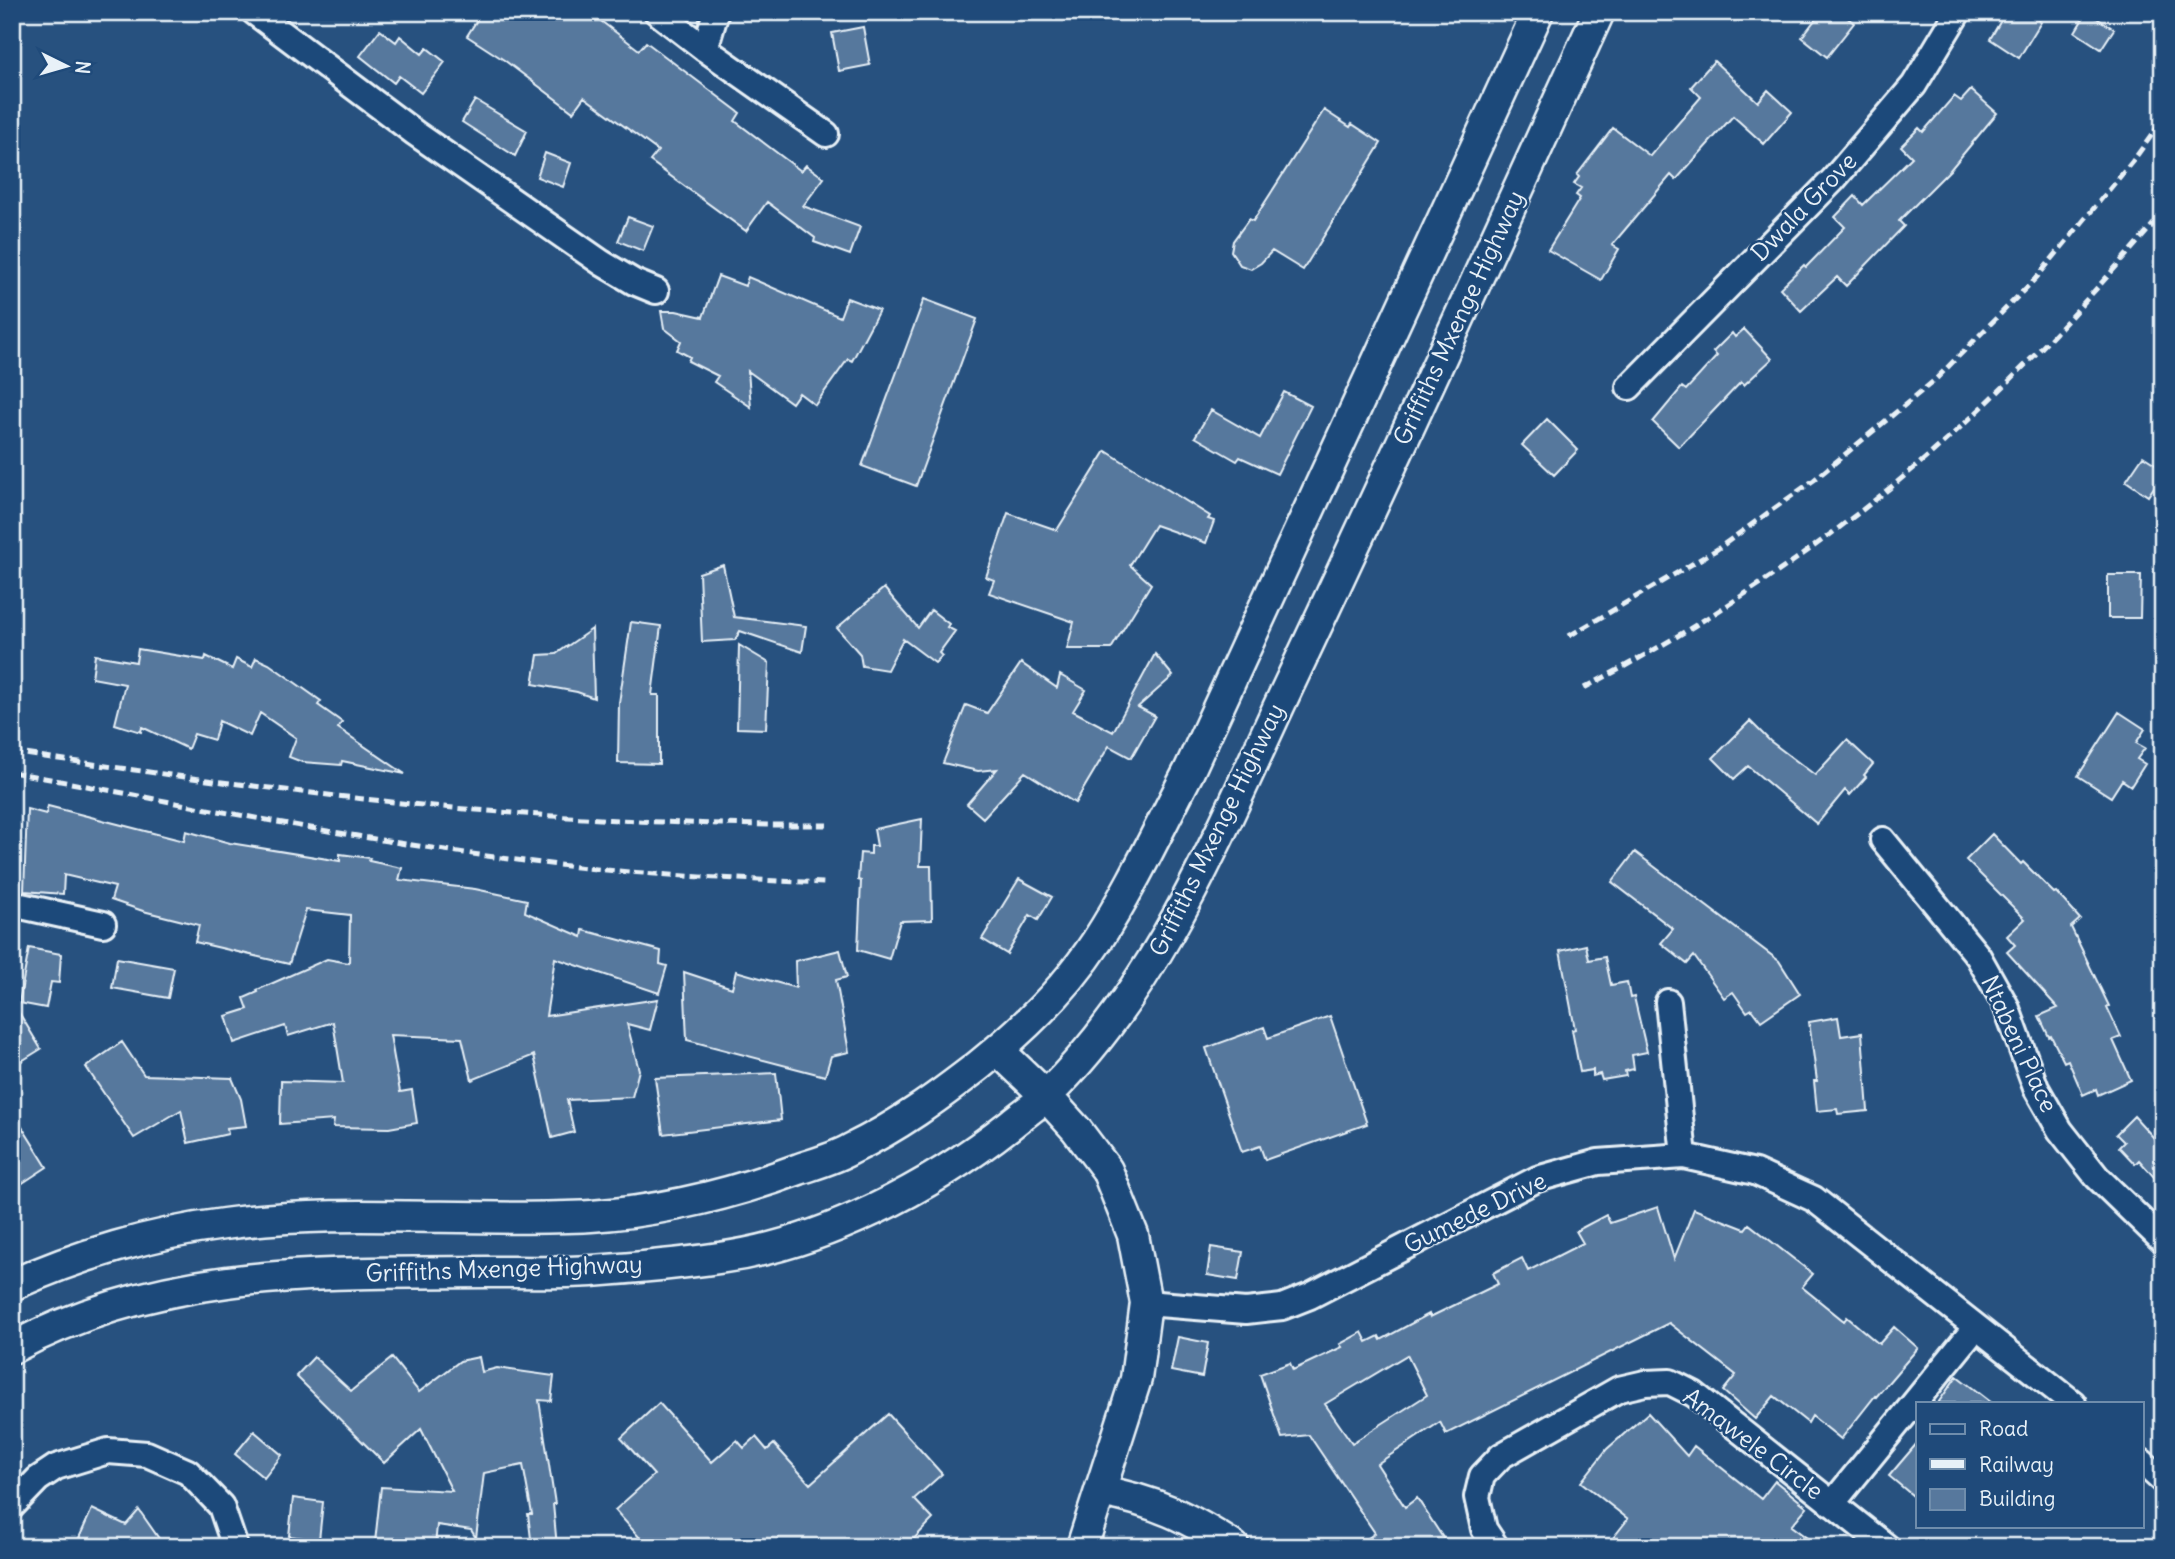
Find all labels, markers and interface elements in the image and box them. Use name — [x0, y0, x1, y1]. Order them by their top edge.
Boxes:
north arrow — [32, 32, 102, 102]
text: N — [70, 60, 95, 75]
street label: Dwala Grove — [1744, 146, 1862, 267]
street label: Griffiths Mxenge Highway — [1386, 186, 1530, 450]
street label: Griffiths Mxenge Highway — [1142, 698, 1290, 961]
street label: Ntabeni Place — [1975, 970, 2065, 1117]
street label: Gumede Drive — [1398, 1165, 1551, 1259]
street label: Griffiths Mxenge Highway — [365, 1248, 643, 1288]
street label: Amawele Circle — [1678, 1381, 1829, 1506]
legend — [1916, 1402, 2144, 1528]
text: Road — [1979, 1415, 2028, 1442]
text: Railway — [1979, 1451, 2054, 1478]
text: Building — [1979, 1485, 2055, 1512]

